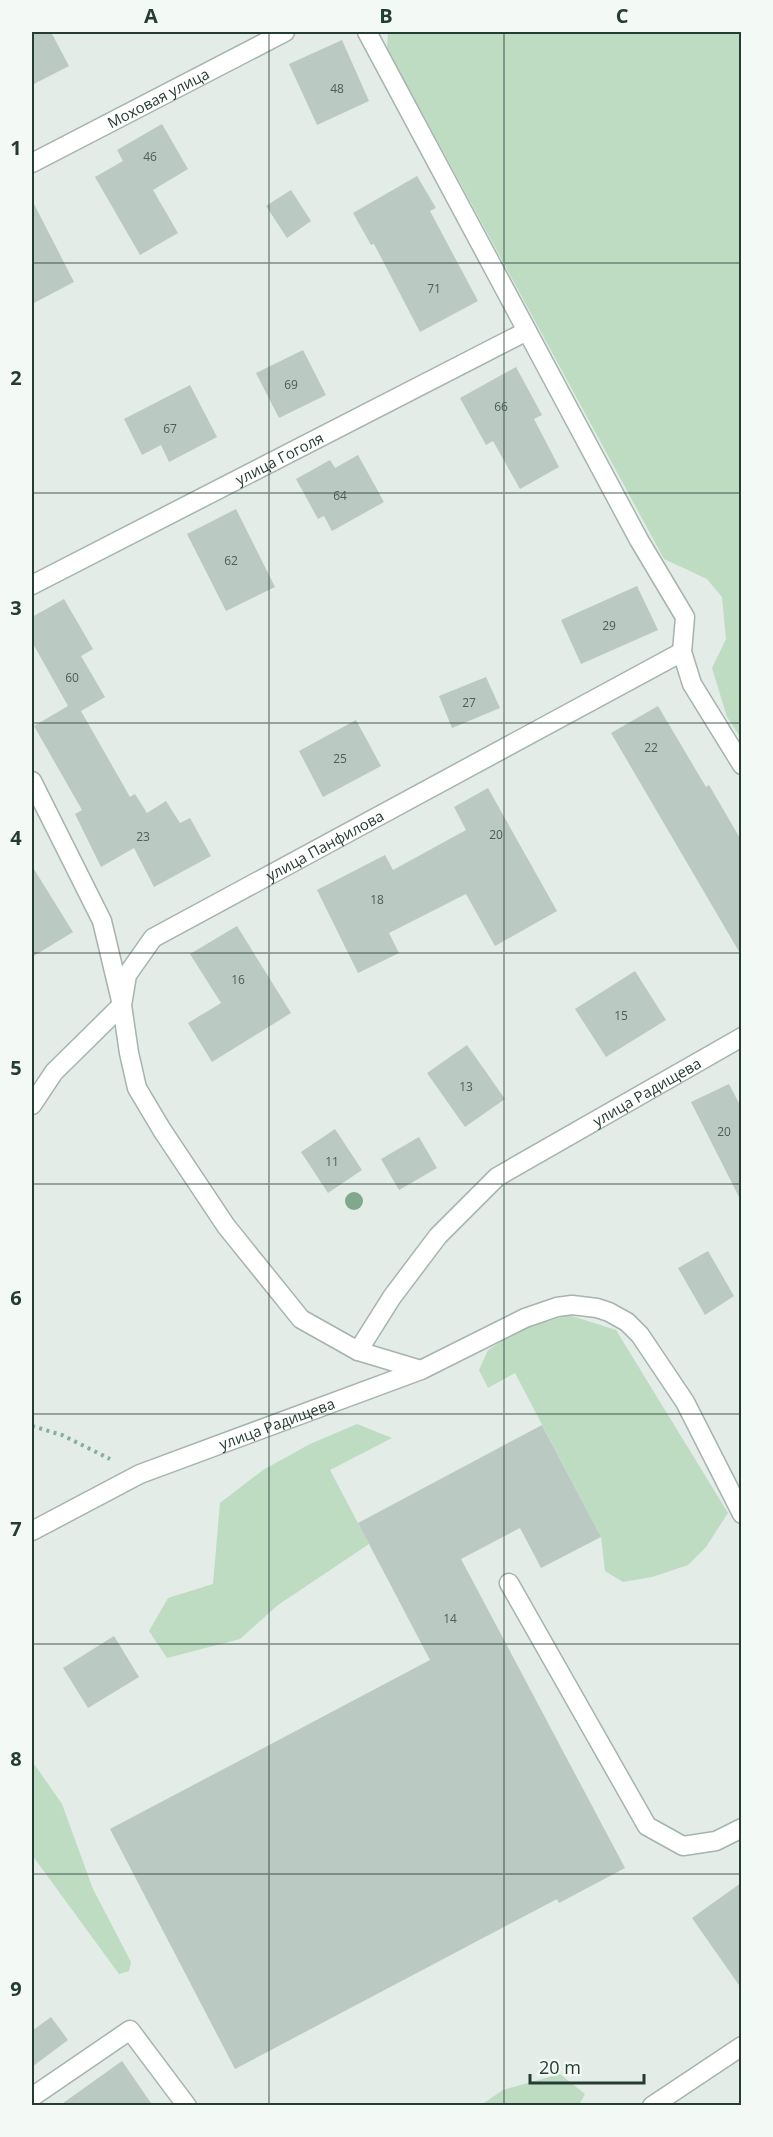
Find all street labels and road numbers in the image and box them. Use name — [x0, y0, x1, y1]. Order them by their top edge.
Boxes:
street label: Моховая улица — [104, 63, 212, 132]
street label: улица Гоголя — [232, 427, 327, 489]
street label: улица Панфилова — [262, 805, 387, 885]
street label: улица Радищева — [589, 1053, 704, 1130]
street label: улица Радищева — [216, 1393, 337, 1454]

